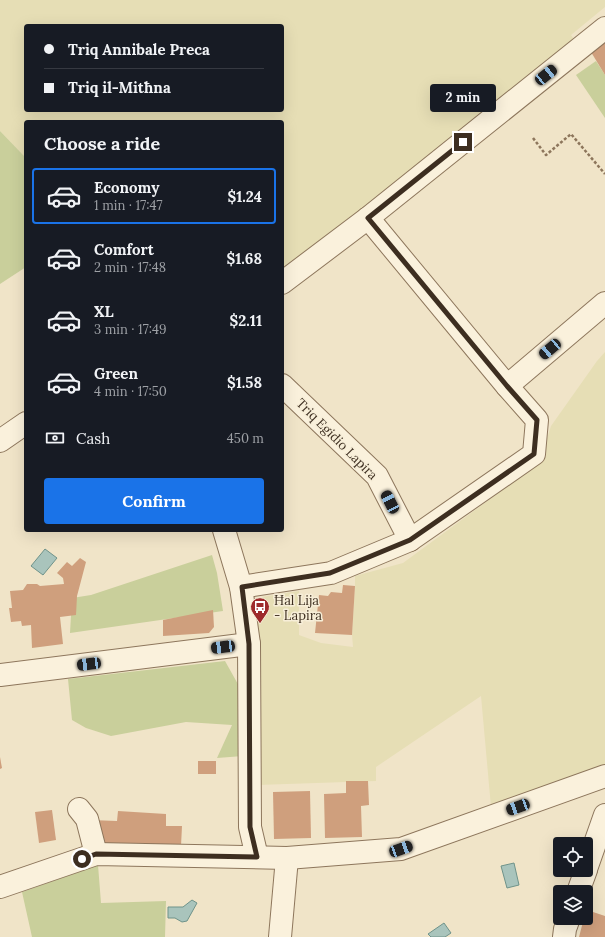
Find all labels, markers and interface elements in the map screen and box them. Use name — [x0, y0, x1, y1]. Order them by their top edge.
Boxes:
text: Triq Annibale Preca — [68, 40, 210, 59]
car — [533, 63, 559, 87]
text: Triq il-Mitħna — [68, 78, 171, 97]
callout: 2 min — [430, 84, 496, 112]
text: 2 min — [446, 89, 480, 106]
text: Choose a ride — [44, 132, 160, 155]
route end — [454, 133, 472, 151]
icon: car — [46, 178, 82, 214]
text: Economy — [94, 178, 159, 197]
text: $1.24 — [227, 187, 262, 206]
text: 1 min · 17:47 — [94, 197, 162, 214]
icon: car — [46, 240, 82, 276]
text: Comfort — [94, 240, 154, 259]
text: $1.68 — [226, 249, 262, 268]
text: 2 min · 17:48 — [94, 259, 166, 276]
icon: car — [46, 302, 82, 338]
text: XL — [94, 302, 114, 321]
text: $2.11 — [230, 311, 262, 330]
text: 3 min · 17:49 — [94, 321, 166, 338]
car — [537, 337, 563, 361]
icon: car — [46, 364, 82, 400]
text: Green — [94, 364, 138, 383]
text: $1.58 — [227, 373, 262, 392]
text: 4 min · 17:50 — [94, 383, 167, 400]
street label: Triq Egidio Lapira — [293, 395, 381, 483]
icon: cash — [44, 427, 66, 449]
text: Cash — [76, 429, 110, 448]
text: 450 m — [227, 430, 264, 447]
button: Confirm — [44, 478, 264, 524]
car — [379, 489, 401, 515]
place label: Ħal Lija - Lapira — [274, 592, 322, 624]
bus stop icon: Ħal Lija - Lapira — [249, 596, 271, 624]
car — [210, 640, 236, 654]
car — [76, 657, 102, 671]
car — [505, 797, 531, 817]
map controls — [553, 837, 593, 925]
button: locate — [553, 837, 593, 877]
car — [388, 839, 414, 859]
route start — [73, 850, 91, 868]
button: layers — [553, 885, 593, 925]

